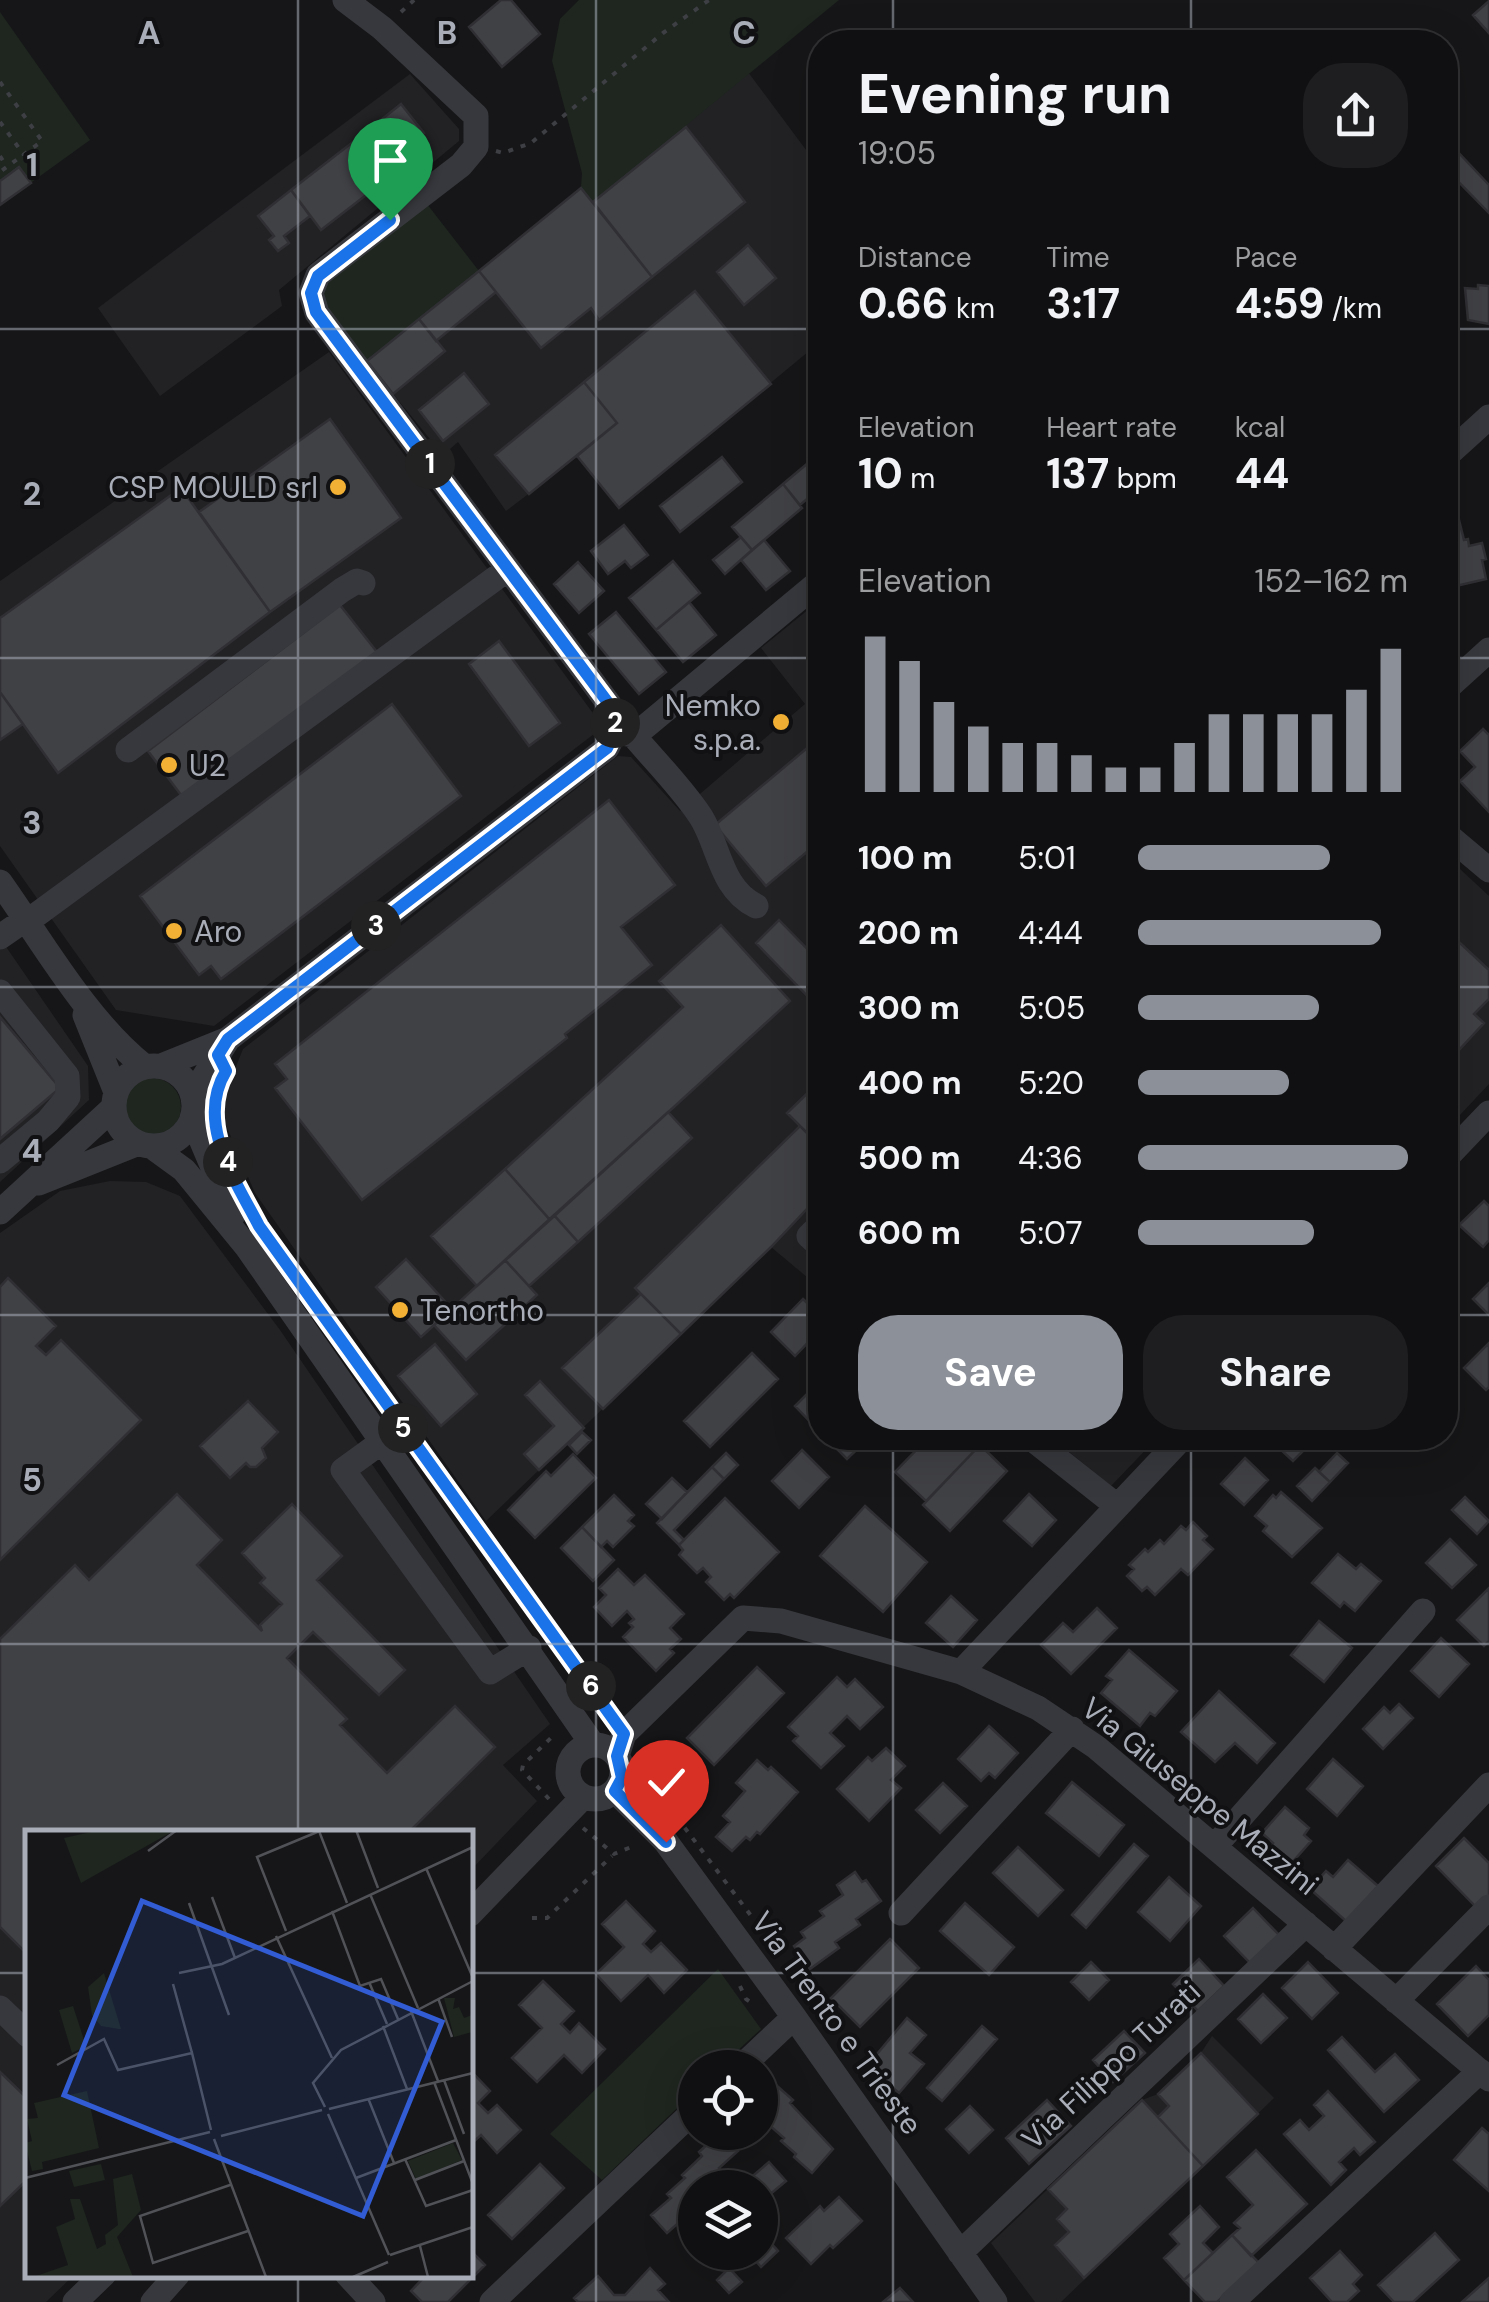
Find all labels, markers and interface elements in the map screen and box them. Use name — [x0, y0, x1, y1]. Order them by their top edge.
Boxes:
text: A — [138, 12, 160, 54]
text: B — [437, 12, 457, 54]
text: C — [732, 12, 756, 54]
text: Evening run — [858, 58, 1172, 130]
button: share — [1303, 63, 1408, 168]
pin — [348, 118, 433, 221]
text: 19:05 — [858, 132, 936, 174]
icon: arrive — [363, 133, 418, 188]
text: 1 — [26, 144, 38, 186]
text: Distance — [858, 239, 972, 276]
text: Time — [1046, 239, 1110, 276]
text: Pace — [1235, 239, 1297, 276]
text: 0.66 — [858, 276, 948, 331]
text: 3:17 — [1046, 276, 1120, 331]
text: 4:59 — [1235, 276, 1324, 331]
text: km — [948, 290, 995, 327]
text: /km — [1324, 290, 1382, 327]
text: Elevation — [858, 409, 975, 446]
text: Heart rate — [1046, 409, 1177, 446]
text: kcal — [1235, 409, 1285, 446]
pin: 1 — [405, 439, 455, 489]
text: 1 — [425, 445, 435, 482]
text: 10 — [858, 446, 903, 501]
text: 137 — [1046, 446, 1109, 501]
text: 44 — [1235, 446, 1289, 501]
text: m — [903, 460, 935, 497]
text: bpm — [1109, 460, 1177, 497]
place label: CSP MOULD srl — [108, 468, 318, 507]
text: 2 — [23, 473, 41, 515]
marker: CSP MOULD srl — [327, 476, 349, 498]
text: Elevation — [858, 560, 991, 602]
text: 152–162 m — [1254, 560, 1408, 602]
place label: Nemko s.p.a. — [665, 686, 761, 759]
pin: 2 — [590, 698, 640, 748]
text: 2 — [607, 704, 623, 741]
marker: Nemko s.p.a. — [770, 711, 792, 733]
place label: U2 — [189, 746, 226, 785]
marker: U2 — [158, 754, 180, 776]
text: 3 — [22, 802, 42, 844]
text: 100 m — [858, 837, 952, 879]
text: 5:01 — [1018, 837, 1076, 879]
pin: 3 — [351, 901, 401, 951]
text: 3 — [368, 907, 384, 944]
place label: Aro — [194, 912, 242, 951]
text: 200 m — [858, 912, 959, 954]
text: 4:44 — [1018, 912, 1083, 954]
marker: Aro — [163, 920, 185, 942]
text: 300 m — [858, 987, 960, 1029]
text: 5:05 — [1018, 987, 1085, 1029]
text: 400 m — [858, 1062, 962, 1104]
text: 5:20 — [1018, 1062, 1084, 1104]
text: 4 — [22, 1130, 42, 1172]
pin: 4 — [203, 1137, 253, 1187]
text: 500 m — [858, 1137, 961, 1179]
text: 4:36 — [1018, 1137, 1083, 1179]
text: 4 — [219, 1143, 237, 1180]
text: 600 m — [858, 1212, 961, 1254]
text: 5:07 — [1018, 1212, 1083, 1254]
place label: Tenortho — [420, 1291, 544, 1330]
marker: Tenortho — [389, 1299, 411, 1321]
button: Save — [858, 1315, 1123, 1430]
button: Share — [1143, 1315, 1408, 1430]
pin: 5 — [378, 1403, 428, 1453]
text: 5 — [394, 1409, 412, 1446]
text: 5 — [22, 1459, 42, 1501]
pin: 6 — [566, 1661, 616, 1711]
text: 6 — [582, 1667, 600, 1704]
street label: Via Giuseppe Mazzini — [1073, 1688, 1327, 1904]
pin — [624, 1740, 709, 1843]
icon: check — [639, 1755, 694, 1810]
inset map — [25, 1830, 472, 2277]
street label: Via Trento e Trieste — [743, 1904, 931, 2142]
street label: Via Filippo Turati — [1013, 1972, 1209, 2158]
map controls — [678, 2050, 778, 2270]
button: locate — [678, 2050, 778, 2150]
button: layers — [678, 2170, 778, 2270]

